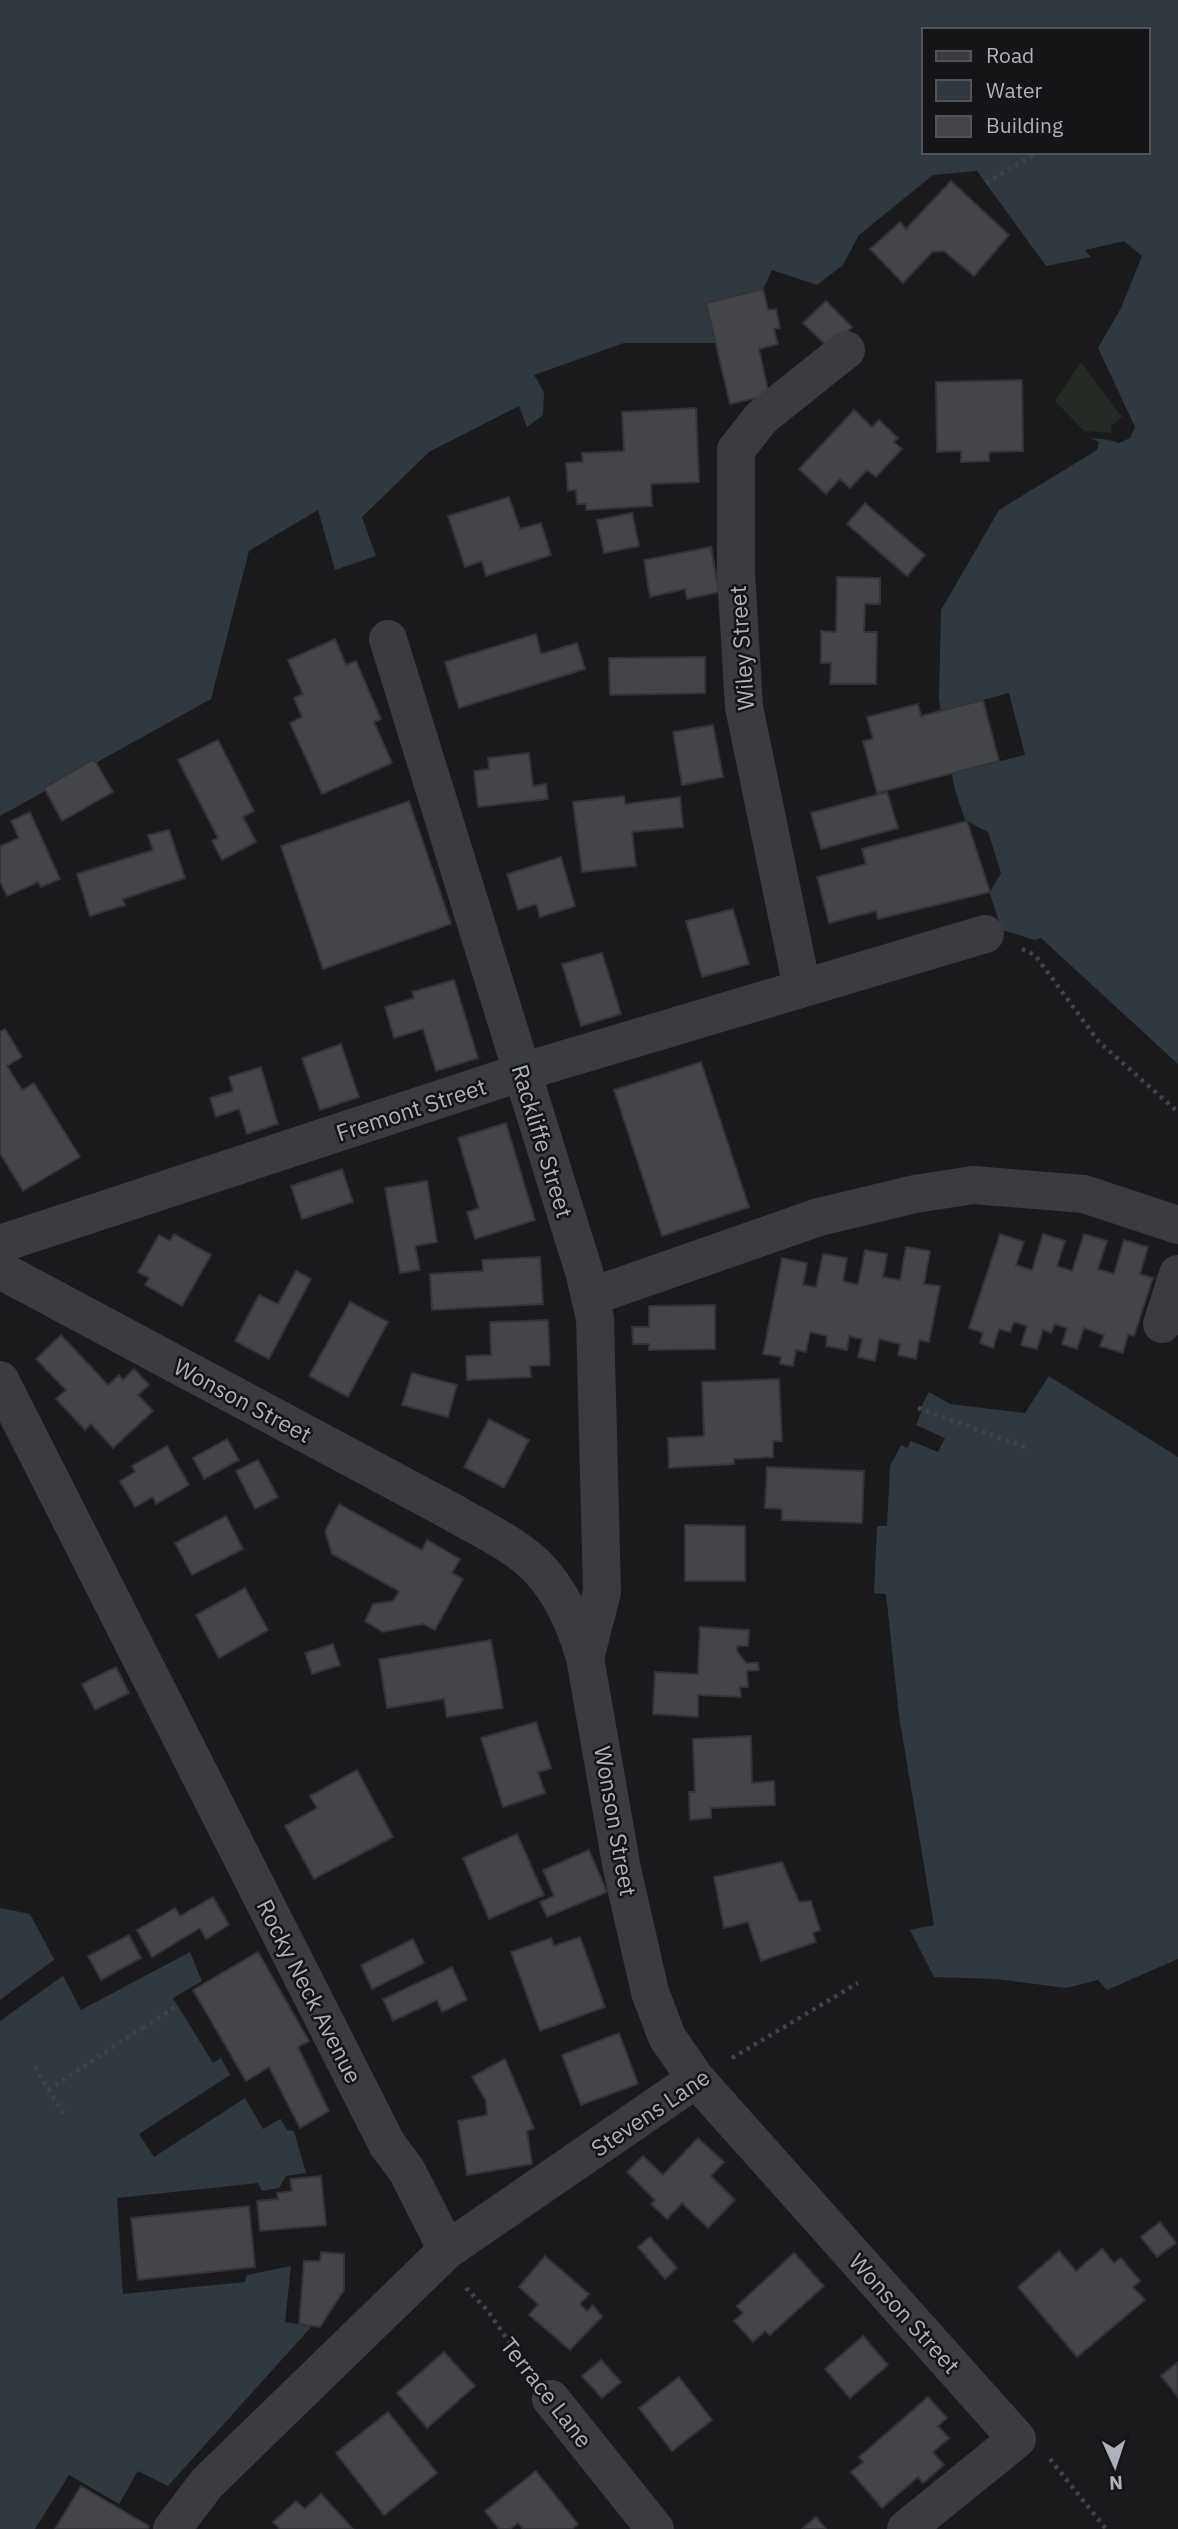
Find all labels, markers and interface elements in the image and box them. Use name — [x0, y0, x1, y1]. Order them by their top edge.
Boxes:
legend — [922, 28, 1150, 154]
text: Road — [986, 41, 1034, 69]
text: Water — [986, 76, 1043, 104]
text: Building — [986, 111, 1063, 139]
street label: Wiley Street — [722, 585, 760, 711]
street label: Rackliffe Street — [505, 1061, 581, 1221]
street label: Fremont Street — [332, 1071, 490, 1147]
street label: Wonson Street — [169, 1351, 317, 1449]
street label: Wonson Street — [588, 1744, 644, 1898]
street label: Rocky Neck Avenue — [251, 1894, 369, 2088]
street label: Stevens Lane — [585, 2061, 715, 2163]
street label: Wonson Street — [843, 2247, 967, 2379]
street label: Terrace Lane — [494, 2331, 600, 2453]
north arrow — [1080, 2431, 1150, 2501]
text: N — [1108, 2471, 1123, 2495]

